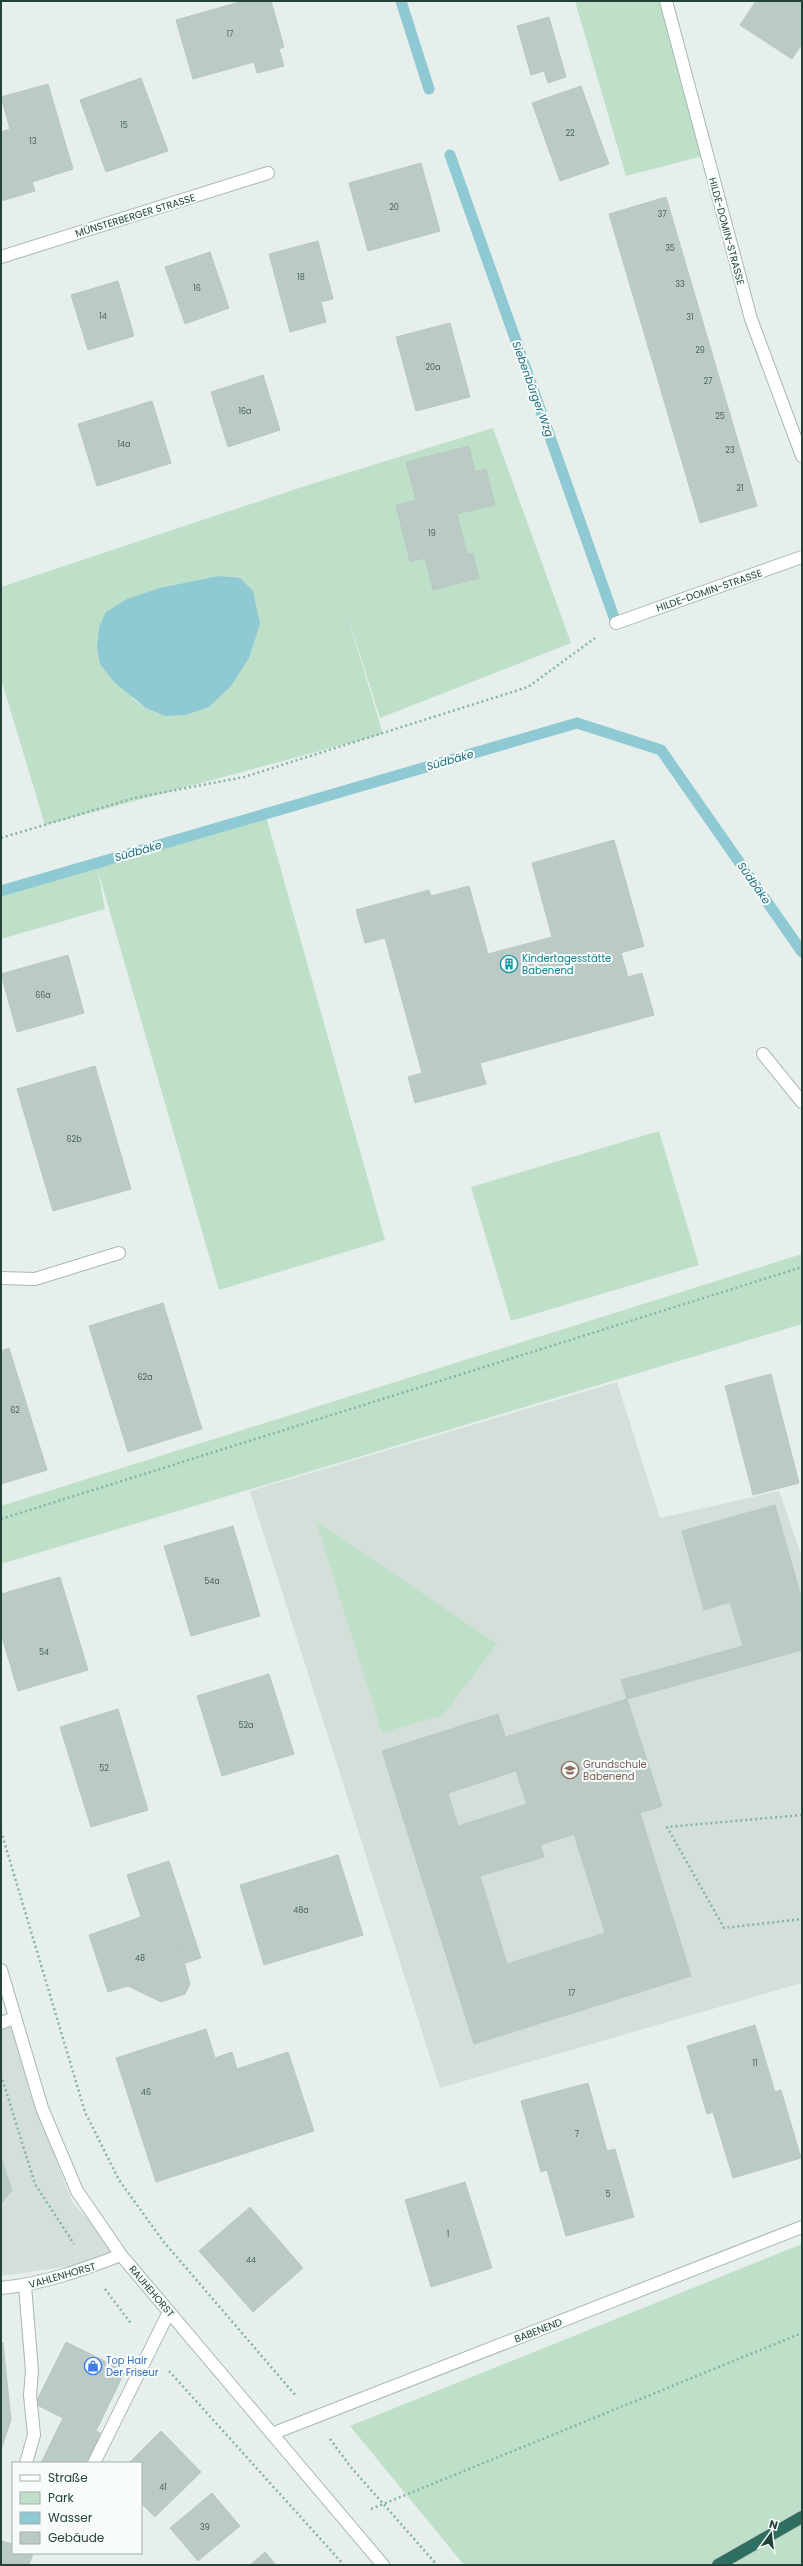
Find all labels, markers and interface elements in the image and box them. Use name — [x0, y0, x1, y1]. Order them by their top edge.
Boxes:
house number: 17 — [227, 29, 234, 40]
house number: 15 — [120, 120, 128, 131]
house number: 22 — [565, 128, 575, 139]
house number: 13 — [29, 136, 37, 147]
street label: HILDE-DOMIN-STRASSE — [705, 176, 748, 287]
street label: MÜNSTERBERGER STRASSE — [73, 190, 197, 241]
house number: 20 — [389, 202, 399, 213]
house number: 37 — [657, 209, 667, 220]
house number: 35 — [665, 243, 675, 254]
house number: 18 — [297, 272, 305, 283]
house number: 33 — [675, 279, 685, 290]
house number: 16 — [193, 283, 201, 294]
house number: 14 — [99, 311, 107, 322]
house number: 31 — [686, 312, 694, 323]
water label: Siebenbürger Wzg — [508, 339, 558, 440]
house number: 29 — [695, 345, 705, 356]
house number: 20a — [425, 362, 441, 373]
house number: 27 — [704, 376, 713, 387]
house number: 16a — [238, 406, 252, 417]
house number: 25 — [715, 411, 725, 422]
house number: 14a — [118, 439, 131, 450]
house number: 23 — [725, 445, 735, 456]
house number: 21 — [736, 483, 744, 494]
house number: 19 — [428, 528, 436, 539]
street label: HILDE-DOMIN-STRASSE — [654, 565, 764, 616]
water label: Südbäke — [425, 746, 476, 774]
water label: Südbäke — [113, 837, 164, 865]
water label: Südbäke — [734, 859, 774, 907]
place label: Kindertagesstätte Babenend — [522, 951, 611, 978]
building icon: Kindertagesstätte Babenend — [499, 954, 519, 974]
house number: 66a — [35, 990, 51, 1001]
house number: 62b — [66, 1134, 82, 1145]
house number: 62a — [137, 1372, 153, 1383]
house number: 62 — [10, 1405, 20, 1416]
house number: 54a — [204, 1576, 220, 1587]
house number: 54 — [39, 1647, 49, 1658]
house number: 52a — [238, 1720, 254, 1731]
place label: Grundschule Babenend — [583, 1757, 647, 1784]
school or university icon: Grundschule Babenend — [560, 1760, 580, 1780]
house number: 52 — [99, 1763, 109, 1774]
house number: 48a — [293, 1905, 309, 1916]
house number: 48 — [135, 1953, 145, 1964]
house number: 17 — [569, 1988, 576, 1999]
house number: 11 — [752, 2058, 758, 2069]
house number: 46 — [141, 2087, 151, 2098]
house number: 7 — [575, 2129, 580, 2140]
house number: 5 — [605, 2189, 611, 2200]
house number: 1 — [447, 2229, 449, 2240]
house number: 44 — [246, 2255, 256, 2266]
street label: VAHLENHORST — [27, 2259, 98, 2292]
street label: RAUHEHORST — [125, 2262, 178, 2321]
street label: BABENEND — [512, 2314, 564, 2346]
place label: Top Hair Der Friseur — [106, 2353, 159, 2380]
shop icon: Top Hair Der Friseur — [83, 2356, 103, 2376]
legend — [12, 2462, 142, 2554]
text: Straße — [48, 2469, 88, 2486]
house number: 41 — [159, 2482, 167, 2493]
text: Park — [48, 2489, 75, 2506]
text: Wasser — [48, 2509, 93, 2526]
north arrow — [751, 2514, 791, 2554]
text: N — [768, 2516, 780, 2533]
house number: 39 — [200, 2522, 210, 2533]
text: Gebäude — [48, 2529, 104, 2546]

